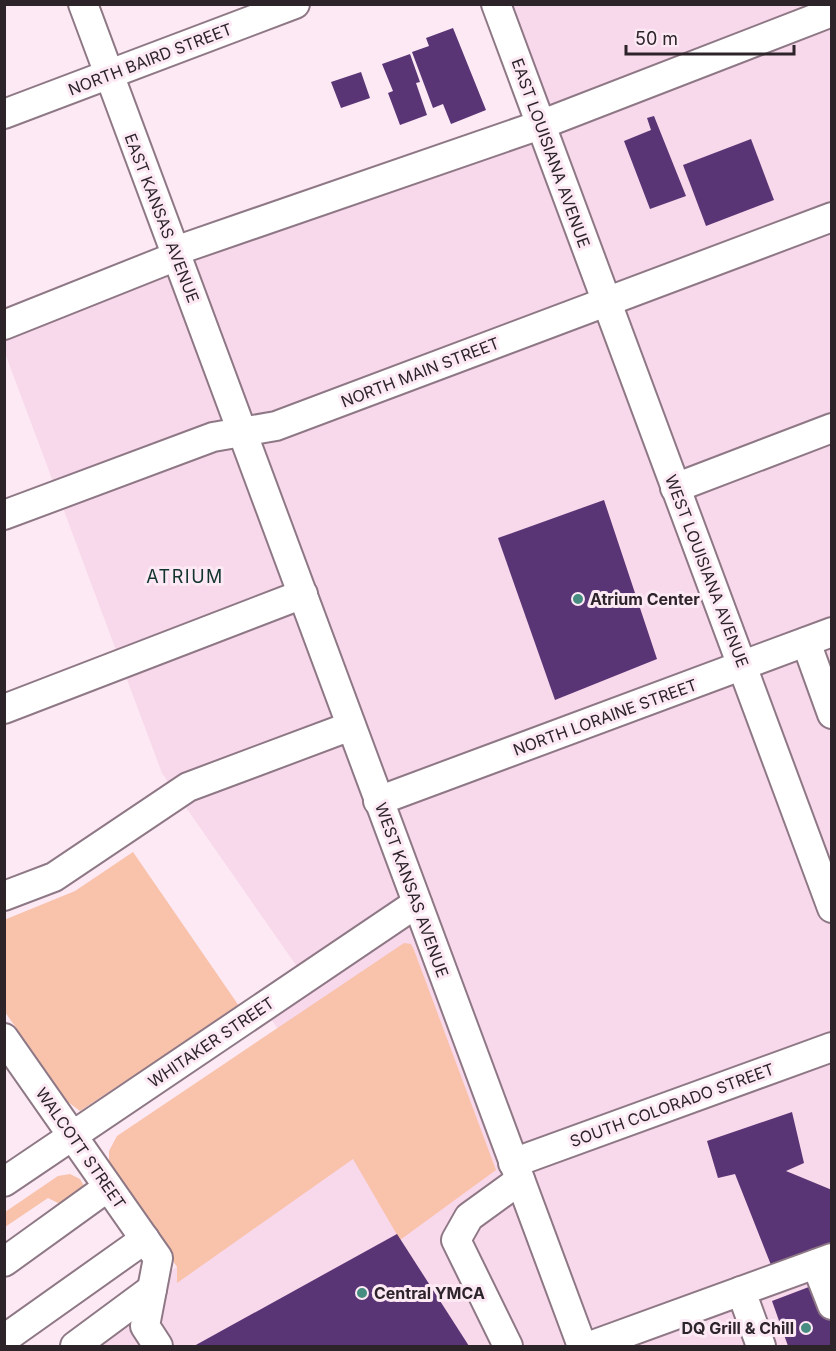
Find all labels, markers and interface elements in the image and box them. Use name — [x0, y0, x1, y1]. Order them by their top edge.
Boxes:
scale bar — [626, 18, 794, 56]
street label: NORTH BAIRD STREET — [65, 19, 235, 99]
text: 50 m — [635, 28, 678, 49]
street label: EAST LOUISIANA AVENUE — [507, 56, 595, 250]
street label: EAST KANSAS AVENUE — [120, 130, 204, 306]
street label: NORTH MAIN STREET — [338, 333, 502, 411]
street label: WEST LOUISIANA AVENUE — [661, 472, 753, 670]
district label: ATRIUM — [146, 566, 224, 587]
place label: Atrium Center — [590, 589, 700, 609]
marker: Atrium Center — [571, 592, 585, 606]
street label: NORTH LORAINE STREET — [510, 674, 700, 760]
street label: WEST KANSAS AVENUE — [371, 800, 453, 980]
street label: WHITAKER STREET — [144, 992, 278, 1092]
street label: SOUTH COLORADO STREET — [567, 1059, 777, 1151]
street label: WALCOTT STREET — [32, 1083, 130, 1213]
place label: Central YMCA — [374, 1283, 485, 1303]
marker: Central YMCA — [355, 1286, 369, 1300]
place label: DQ Grill & Chill — [681, 1318, 794, 1338]
marker: DQ Grill & Chill — [799, 1321, 813, 1335]

